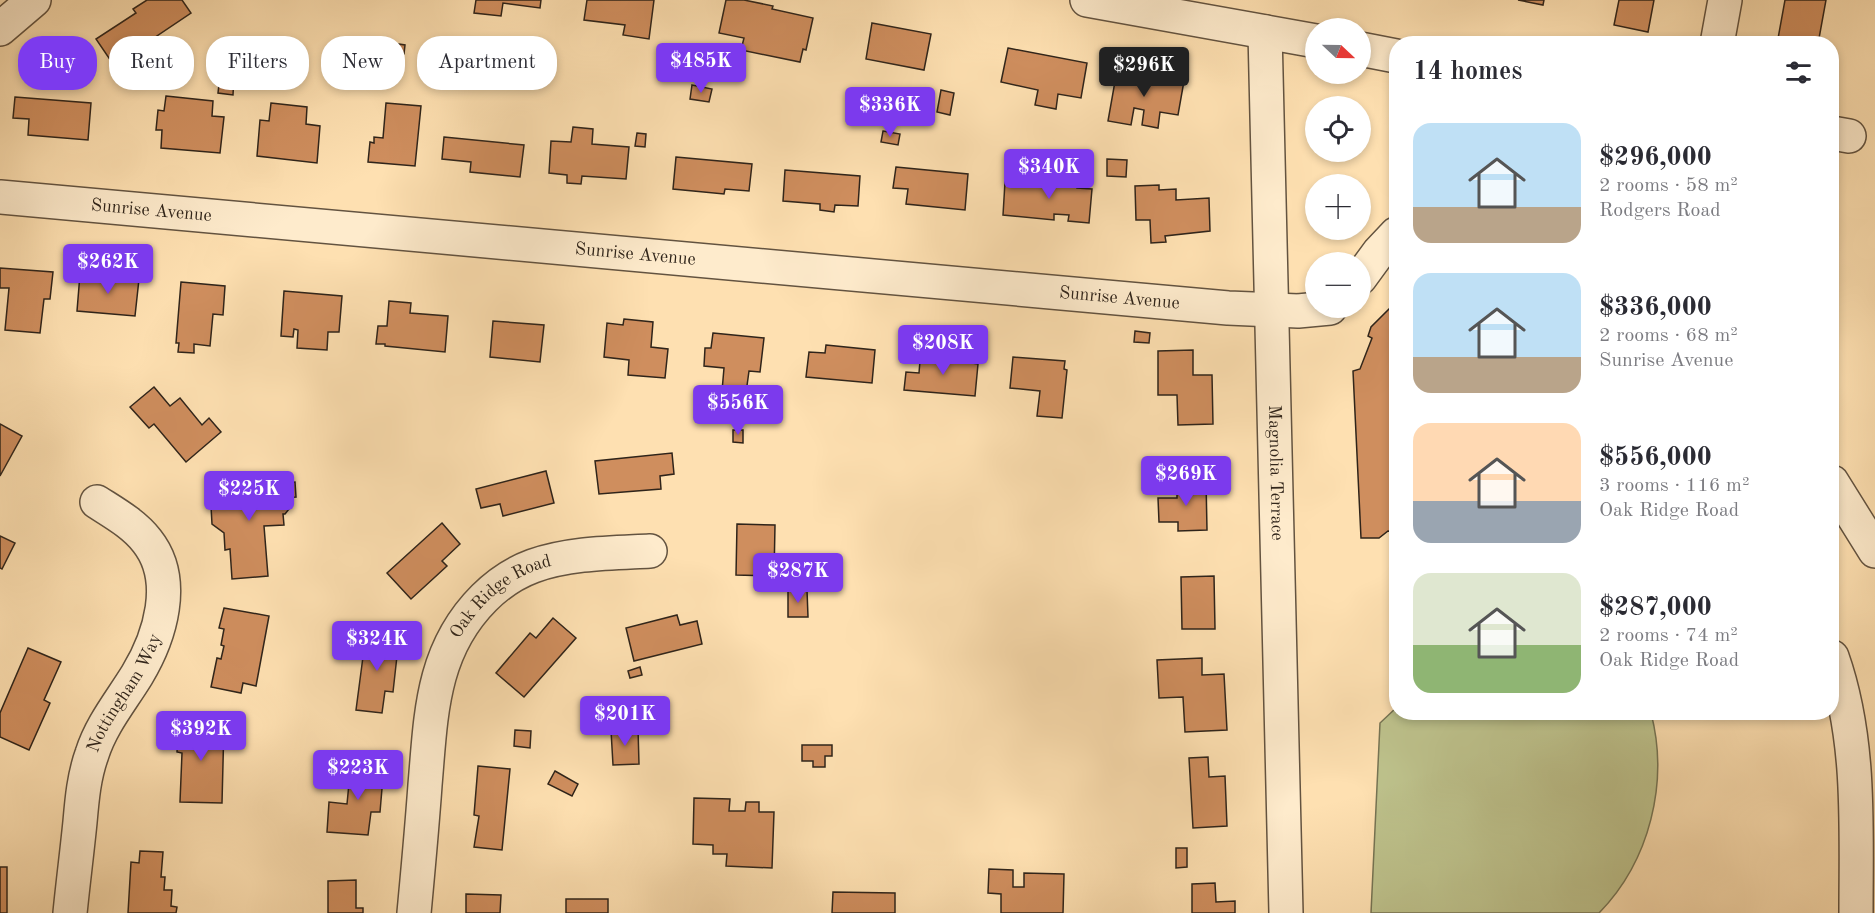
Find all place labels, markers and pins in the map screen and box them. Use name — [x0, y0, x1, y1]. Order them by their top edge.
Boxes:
pin: $485K — [659, 43, 743, 94]
pin: $296K — [1102, 47, 1186, 98]
pin: $336K — [848, 87, 932, 138]
pin: $340K — [1007, 149, 1091, 200]
pin: $262K — [66, 244, 150, 295]
pin: $208K — [901, 325, 985, 376]
pin: $556K — [696, 385, 780, 436]
pin: $269K — [1144, 456, 1228, 507]
pin: $225K — [207, 471, 291, 522]
pin: $287K — [756, 553, 840, 604]
pin: $324K — [335, 621, 419, 672]
pin: $201K — [583, 696, 667, 747]
pin: $392K — [159, 711, 243, 762]
pin: $223K — [316, 750, 400, 801]

